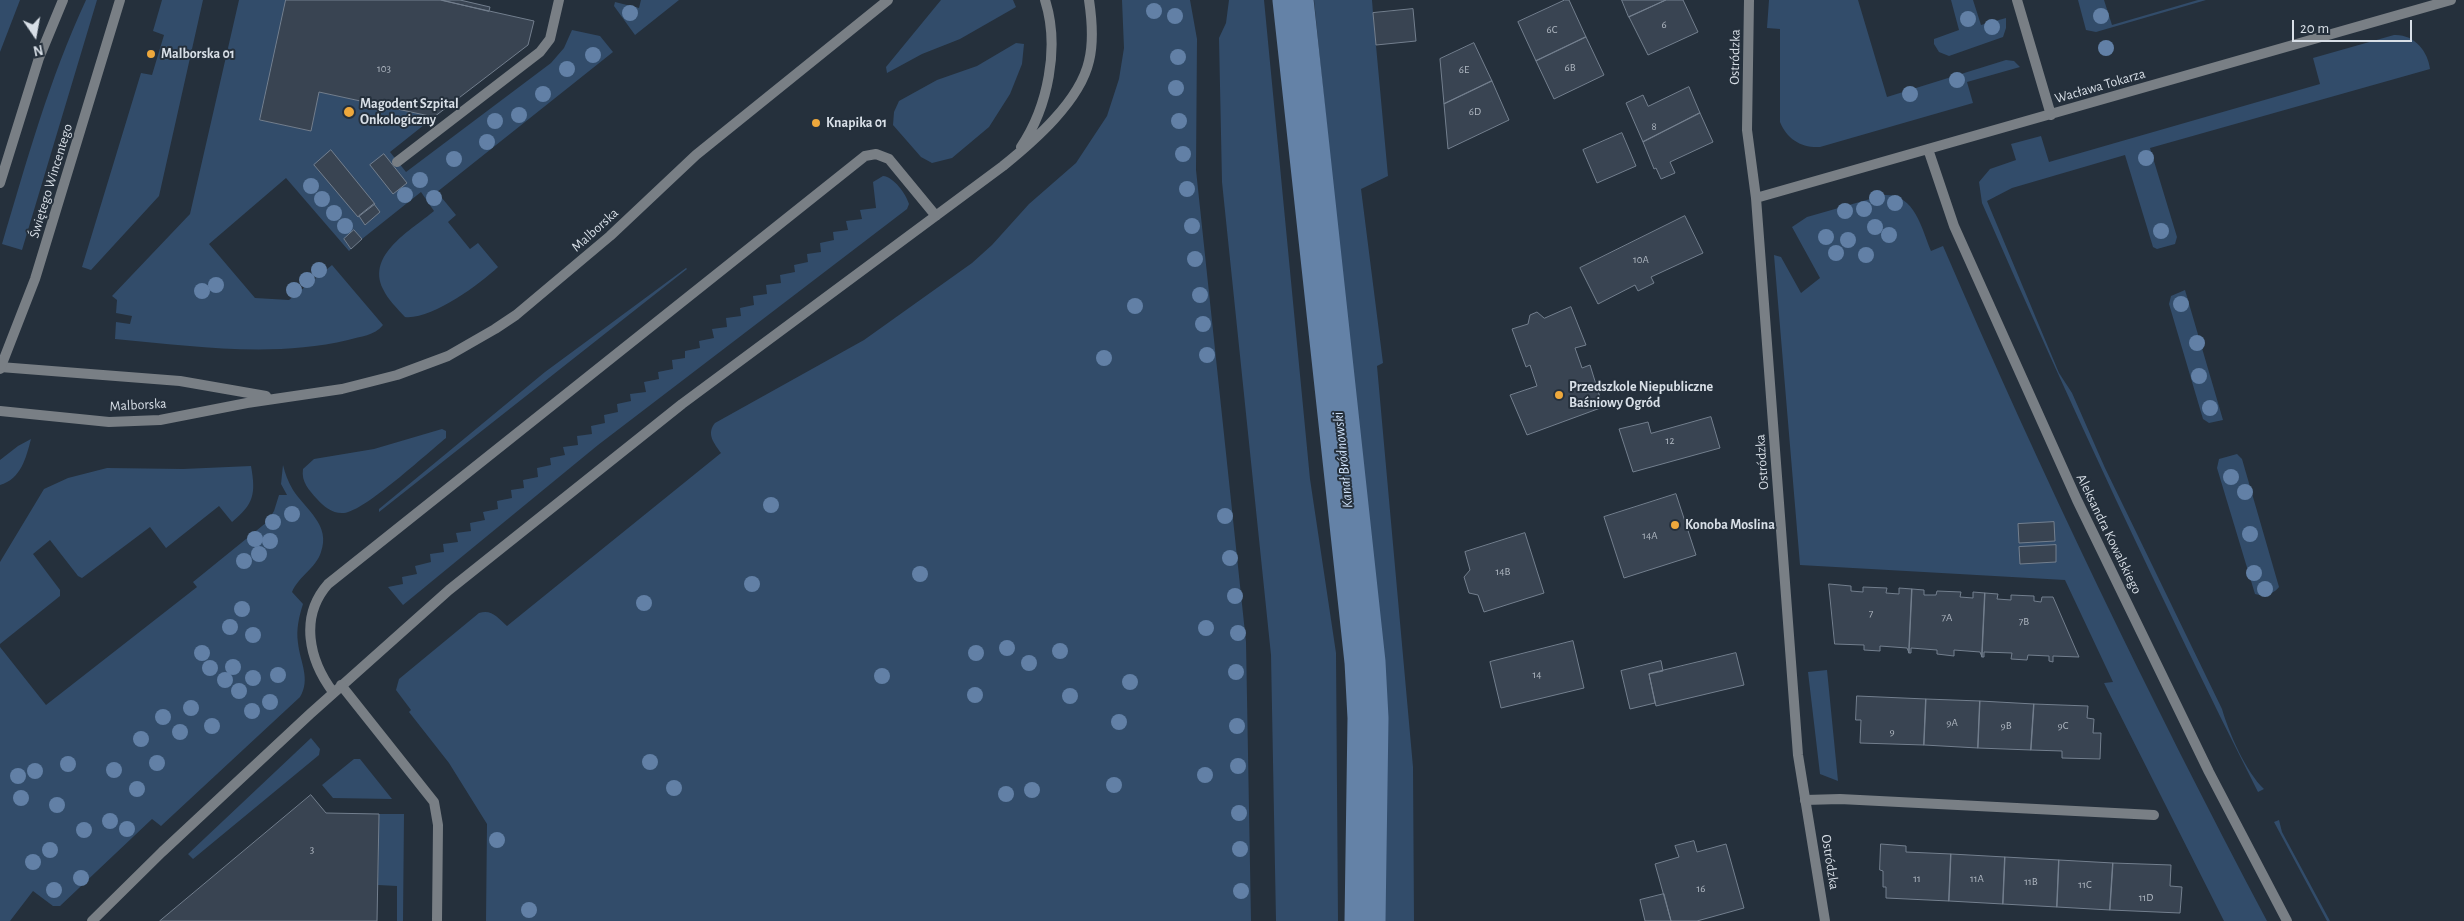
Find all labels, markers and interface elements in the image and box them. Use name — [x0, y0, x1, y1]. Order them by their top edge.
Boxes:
north arrow — [10, 10, 60, 60]
scale bar — [2294, 10, 2414, 42]
house number: 6 — [1661, 18, 1667, 32]
text: 20 m — [2300, 21, 2329, 36]
house number: 6C — [1547, 23, 1557, 37]
street label: Ostródzka — [1726, 29, 1744, 85]
text: N — [32, 42, 44, 58]
place label: Malborska 01 — [161, 46, 235, 62]
marker: Malborska 01 — [145, 48, 157, 60]
house number: 6B — [1564, 61, 1576, 75]
house number: 103 — [377, 62, 391, 76]
house number: 6E — [1459, 63, 1469, 77]
street label: Wacława Tokarza — [2053, 65, 2147, 107]
place label: Magodent Szpital Onkologiczny — [360, 96, 459, 128]
marker: Magodent Szpital Onkologiczny — [342, 105, 356, 119]
house number: 6D — [1469, 105, 1481, 119]
place label: Knapika 01 — [826, 115, 887, 131]
marker: Knapika 01 — [810, 117, 822, 129]
house number: 8 — [1651, 120, 1657, 134]
street label: Świętego Wincentego — [26, 122, 76, 240]
street label: Malborska — [568, 205, 622, 255]
house number: 10A — [1633, 253, 1649, 267]
place label: Przedszkole Niepubliczne Baśniowy Ogród — [1569, 379, 1713, 412]
marker: Przedszkole Niepubliczne Baśniowy Ogród — [1553, 389, 1565, 401]
street label: Malborska — [109, 395, 167, 415]
water label: Kanał Bródnowski — [1329, 411, 1357, 509]
house number: 12 — [1666, 434, 1674, 448]
street label: Ostródzka — [1752, 434, 1772, 490]
street label: Aleksandra Kowalskiego — [2073, 471, 2145, 597]
place label: Konoba Moslina — [1685, 517, 1775, 533]
marker: Konoba Moslina — [1669, 519, 1681, 531]
house number: 14A — [1642, 529, 1658, 543]
house number: 14B — [1496, 565, 1510, 579]
house number: 7 — [1869, 607, 1873, 621]
house number: 7A — [1942, 611, 1952, 625]
house number: 7B — [2019, 615, 2029, 629]
house number: 14 — [1532, 668, 1542, 682]
house number: 9A — [1946, 716, 1958, 730]
house number: 9B — [2000, 719, 2012, 733]
house number: 9C — [2058, 719, 2068, 733]
house number: 9 — [1889, 725, 1895, 739]
street label: Ostródzka — [1817, 833, 1843, 891]
house number: 3 — [310, 843, 314, 857]
house number: 11 — [1913, 872, 1921, 886]
house number: 11A — [1970, 872, 1984, 886]
house number: 11B — [2024, 875, 2038, 889]
house number: 11C — [2078, 878, 2092, 892]
house number: 16 — [1697, 882, 1705, 896]
house number: 11D — [2139, 891, 2153, 905]

